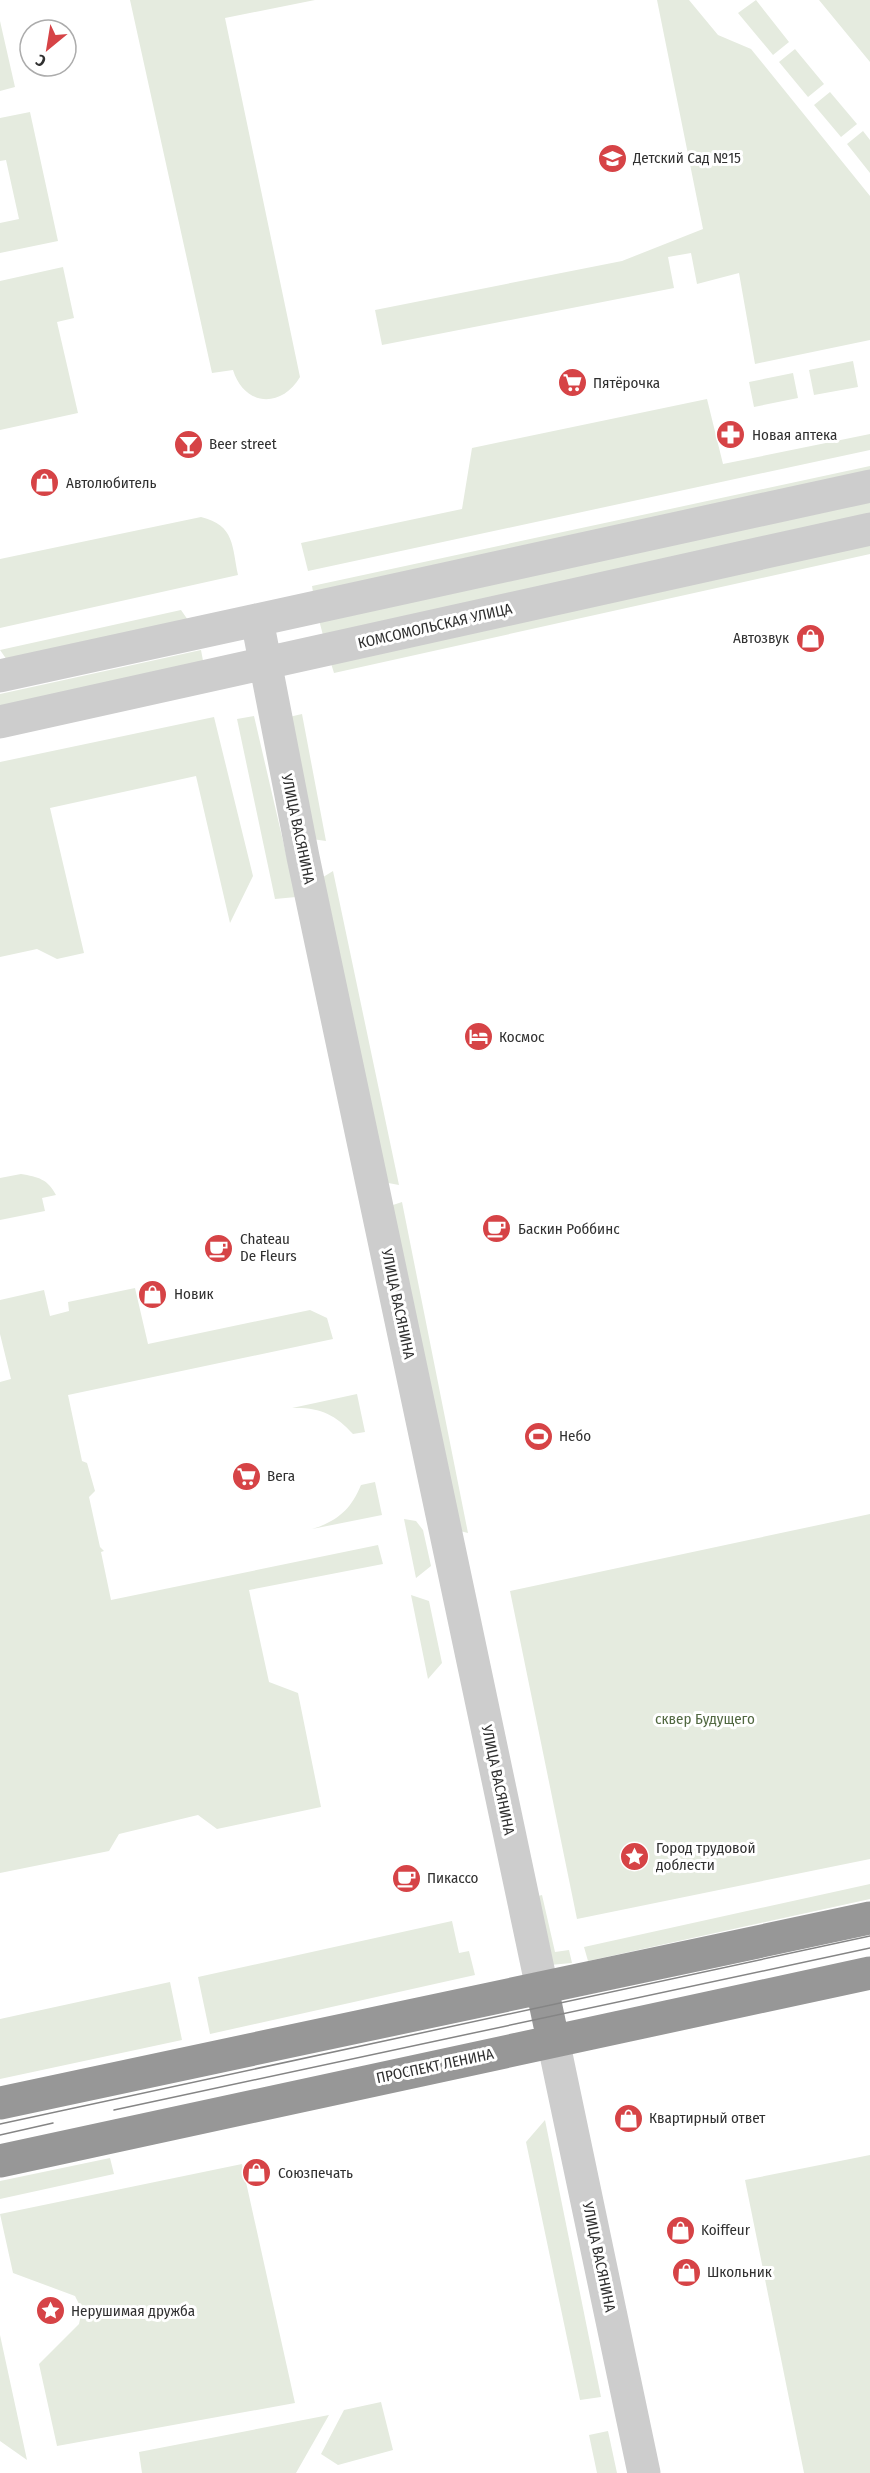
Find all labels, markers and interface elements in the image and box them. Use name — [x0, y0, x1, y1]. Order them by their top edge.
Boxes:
north arrow — [18, 18, 78, 78]
text: С — [32, 50, 49, 71]
school or university icon: Детский Сад №15 — [596, 142, 628, 174]
place label: Детский Сад №15 — [632, 149, 741, 167]
supermarket icon: Пятёрочка — [556, 367, 588, 399]
place label: Пятёрочка — [593, 374, 660, 392]
pharmacy icon: Новая аптека — [715, 419, 747, 451]
place label: Новая аптека — [752, 426, 837, 444]
bar icon: Beer street — [172, 428, 204, 460]
place label: Beer street — [209, 435, 277, 453]
shop icon: Автолюбитель — [29, 467, 61, 499]
place label: Автолюбитель — [66, 474, 156, 492]
street label: КОМСОМОЛЬСКАЯ УЛИЦА — [356, 599, 514, 652]
shop icon: Автозвук — [794, 622, 826, 654]
place label: Автозвук — [733, 629, 789, 647]
street label: УЛИЦА ВАСЯНИНА — [277, 771, 318, 886]
hotel icon: Космос — [462, 1021, 494, 1053]
place label: Космос — [499, 1028, 545, 1046]
cafe icon: Баскин Роббинс — [481, 1213, 513, 1245]
place label: Баскин Роббинс — [518, 1220, 620, 1238]
place label: Chateau De Fleurs — [240, 1230, 297, 1265]
cafe icon: Chateau De Fleurs — [203, 1232, 235, 1264]
street label: УЛИЦА ВАСЯНИНА — [377, 1246, 418, 1361]
shop icon: Новик — [137, 1278, 169, 1310]
place label: Новик — [174, 1285, 214, 1303]
sports icon: Небо — [522, 1420, 554, 1452]
place label: Небо — [559, 1427, 591, 1445]
supermarket icon: Вега — [230, 1460, 262, 1492]
place label: Вега — [267, 1467, 295, 1485]
park label: сквер Будущего — [655, 1710, 755, 1728]
street label: УЛИЦА ВАСЯНИНА — [477, 1722, 518, 1837]
place label: Город трудовой доблести — [656, 1839, 755, 1874]
place icon: Город трудовой доблести — [619, 1841, 651, 1873]
cafe icon: Пикассо — [390, 1862, 422, 1894]
place label: Пикассо — [427, 1869, 479, 1887]
street label: ПРОСПЕКТ ЛЕНИНА — [375, 2045, 495, 2087]
shop icon: Квартирный ответ — [612, 2102, 644, 2134]
place label: Квартирный ответ — [649, 2109, 766, 2127]
shop icon: Союзпечать — [241, 2157, 273, 2189]
place label: Союзпечать — [278, 2164, 353, 2182]
street label: УЛИЦА ВАСЯНИНА — [578, 2199, 619, 2314]
shop icon: Koiffeur — [664, 2214, 696, 2246]
place label: Koiffeur — [701, 2221, 751, 2239]
shop icon: Школьник — [670, 2256, 702, 2288]
place label: Школьник — [707, 2263, 772, 2281]
place icon: Нерушимая дружба — [34, 2295, 66, 2327]
place label: Нерушимая дружба — [71, 2302, 195, 2320]

